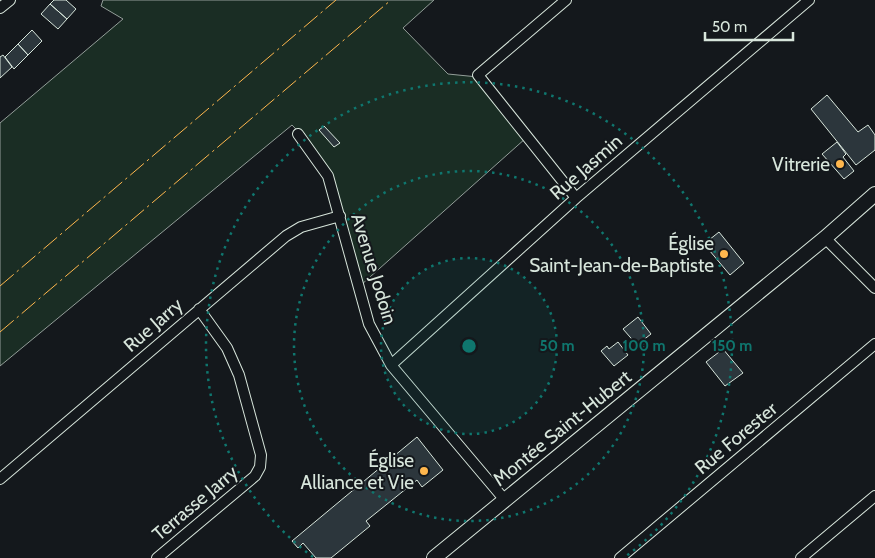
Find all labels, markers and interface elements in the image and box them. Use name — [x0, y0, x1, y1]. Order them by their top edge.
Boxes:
scale bar — [705, 10, 792, 42]
text: 50 m — [712, 18, 747, 36]
street label: Rue Jasmin — [545, 129, 627, 205]
place label: Vitrerie — [772, 153, 830, 176]
marker: Vitrerie — [834, 158, 846, 170]
street label: Avenue Jodoin — [346, 211, 402, 327]
place label: Église Saint-Jean-de-Baptiste — [529, 231, 714, 277]
marker: Église Saint-Jean-de-Baptiste — [718, 248, 730, 260]
street label: Rue Jarry — [119, 293, 187, 357]
centre of rings — [460, 337, 478, 355]
text: 50 m — [539, 337, 575, 355]
text: 100 m — [622, 337, 666, 355]
text: 150 m — [712, 337, 752, 355]
street label: Montée Saint-Hubert — [488, 365, 636, 491]
street label: Rue Forester — [690, 397, 782, 479]
place label: Église Alliance et Vie — [301, 448, 414, 494]
street label: Terrasse Jarry — [148, 460, 243, 545]
marker: Église Alliance et Vie — [418, 465, 430, 477]

